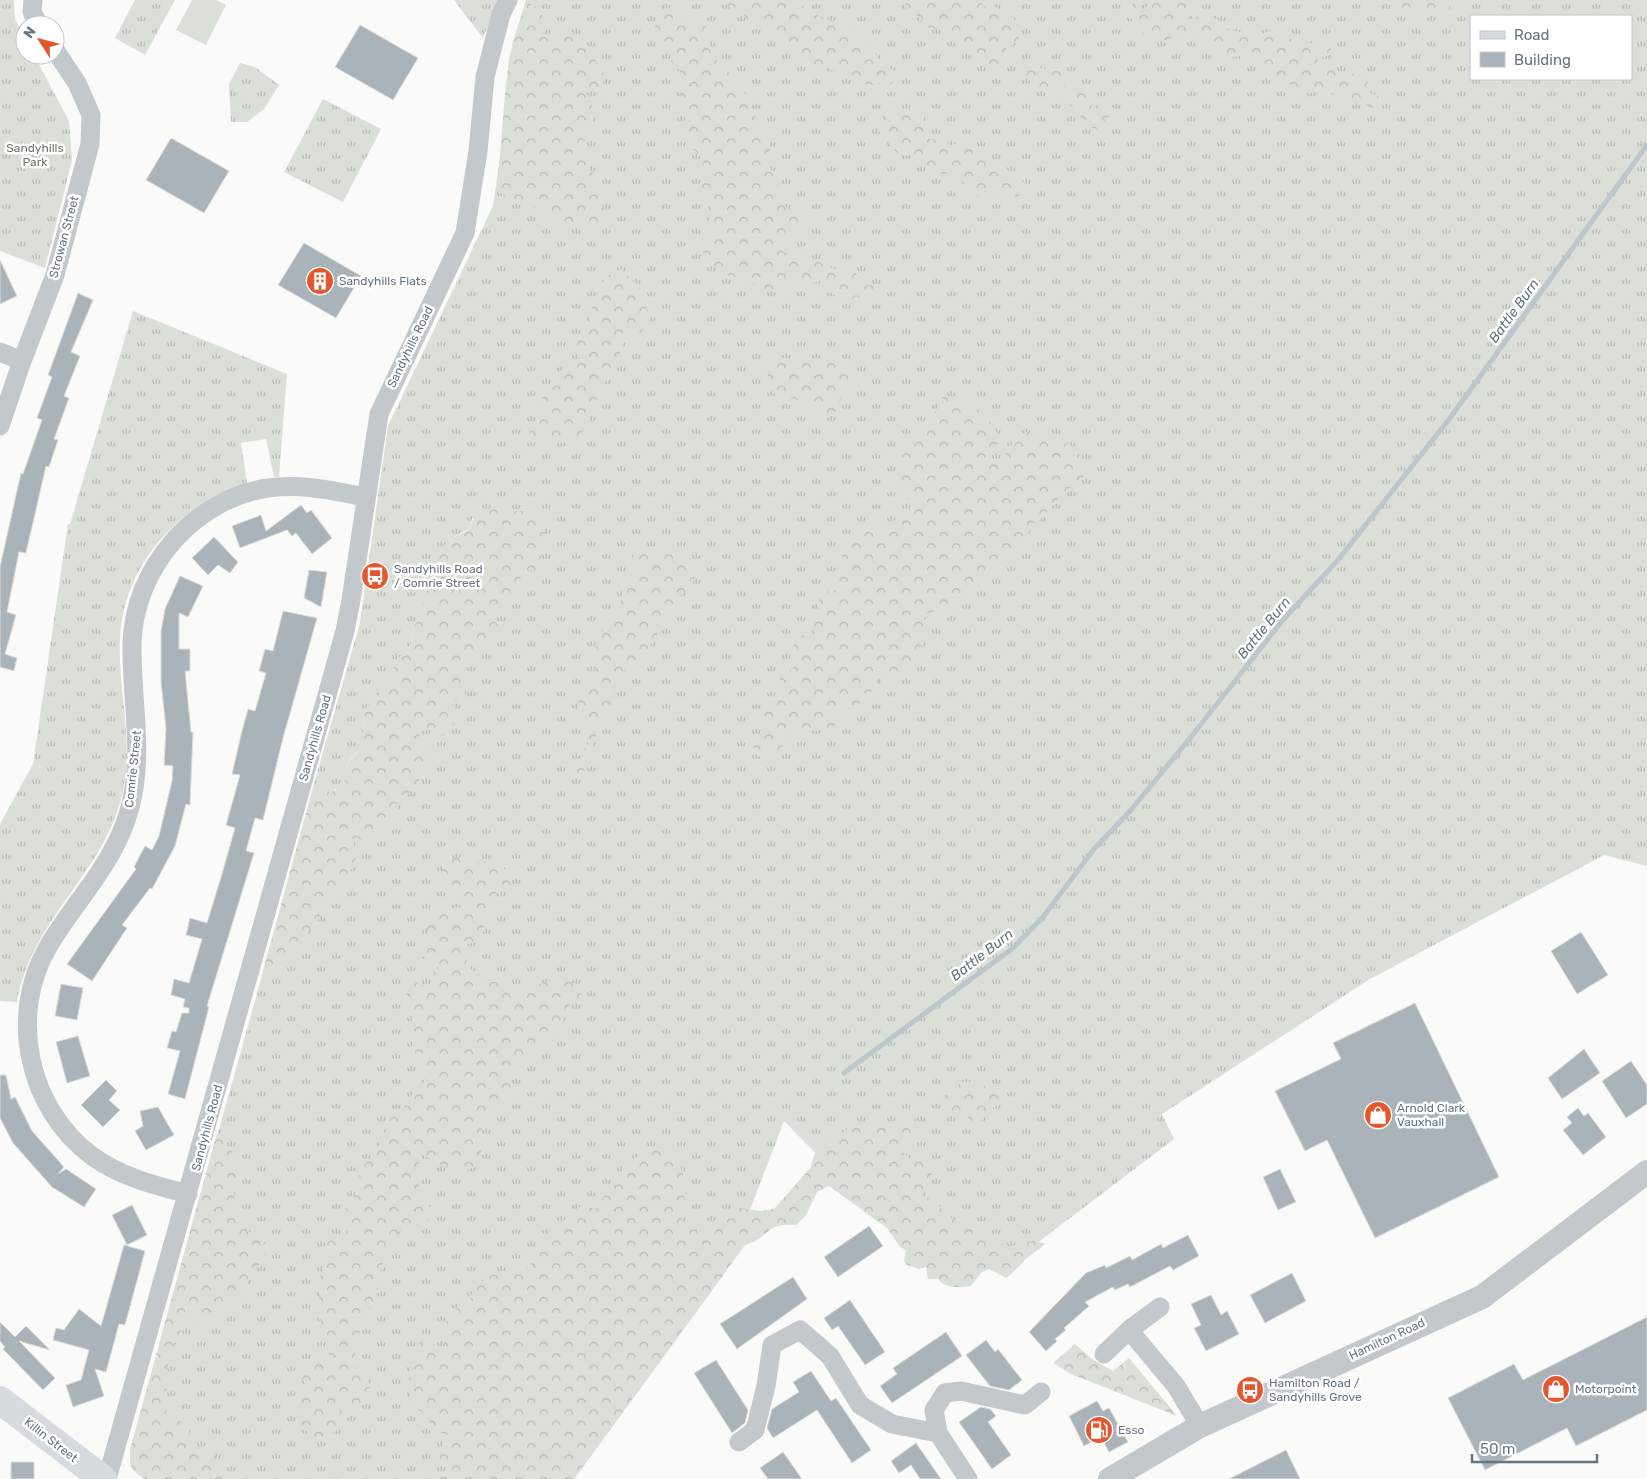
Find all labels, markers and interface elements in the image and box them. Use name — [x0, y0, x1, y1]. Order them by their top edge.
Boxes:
north arrow — [15, 15, 65, 65]
legend — [1470, 15, 1632, 80]
text: N — [20, 24, 40, 42]
text: Road — [1514, 26, 1550, 44]
text: Building — [1514, 51, 1571, 69]
park label: Sandyhills Park — [6, 141, 64, 169]
street label: Strowan Street — [46, 194, 82, 280]
building icon: Sandyhills Flats — [305, 266, 335, 296]
place label: Sandyhills Flats — [339, 274, 427, 288]
water label: Battle Burn — [1485, 276, 1543, 346]
street label: Sandyhills Road — [384, 304, 436, 390]
bus stop icon: Sandyhills Road / Comrie Street — [360, 561, 390, 591]
place label: Sandyhills Road / Comrie Street — [394, 562, 483, 590]
water label: Battle Burn — [1234, 594, 1294, 662]
street label: Sandyhills Road — [296, 693, 334, 783]
street label: Comrie Street — [122, 729, 144, 808]
water label: Battle Burn — [947, 925, 1017, 985]
street label: Sandyhills Road — [189, 1083, 225, 1173]
shop icon: Arnold Clark Vauxhall — [1363, 1100, 1393, 1130]
place label: Arnold Clark Vauxhall — [1397, 1101, 1466, 1129]
street label: Hamilton Road — [1347, 1315, 1427, 1363]
shop icon: Motorpoint — [1541, 1374, 1571, 1404]
bus stop icon: Hamilton Road / Sandyhills Grove — [1235, 1375, 1265, 1405]
place label: Hamilton Road / Sandyhills Grove — [1269, 1376, 1362, 1404]
place label: Motorpoint — [1575, 1382, 1637, 1396]
street label: Killin Street — [22, 1415, 81, 1465]
fuel station icon: Esso — [1084, 1415, 1114, 1445]
place label: Esso — [1118, 1423, 1145, 1437]
scale bar — [1472, 1432, 1597, 1464]
text: 50 m — [1480, 1440, 1515, 1458]

